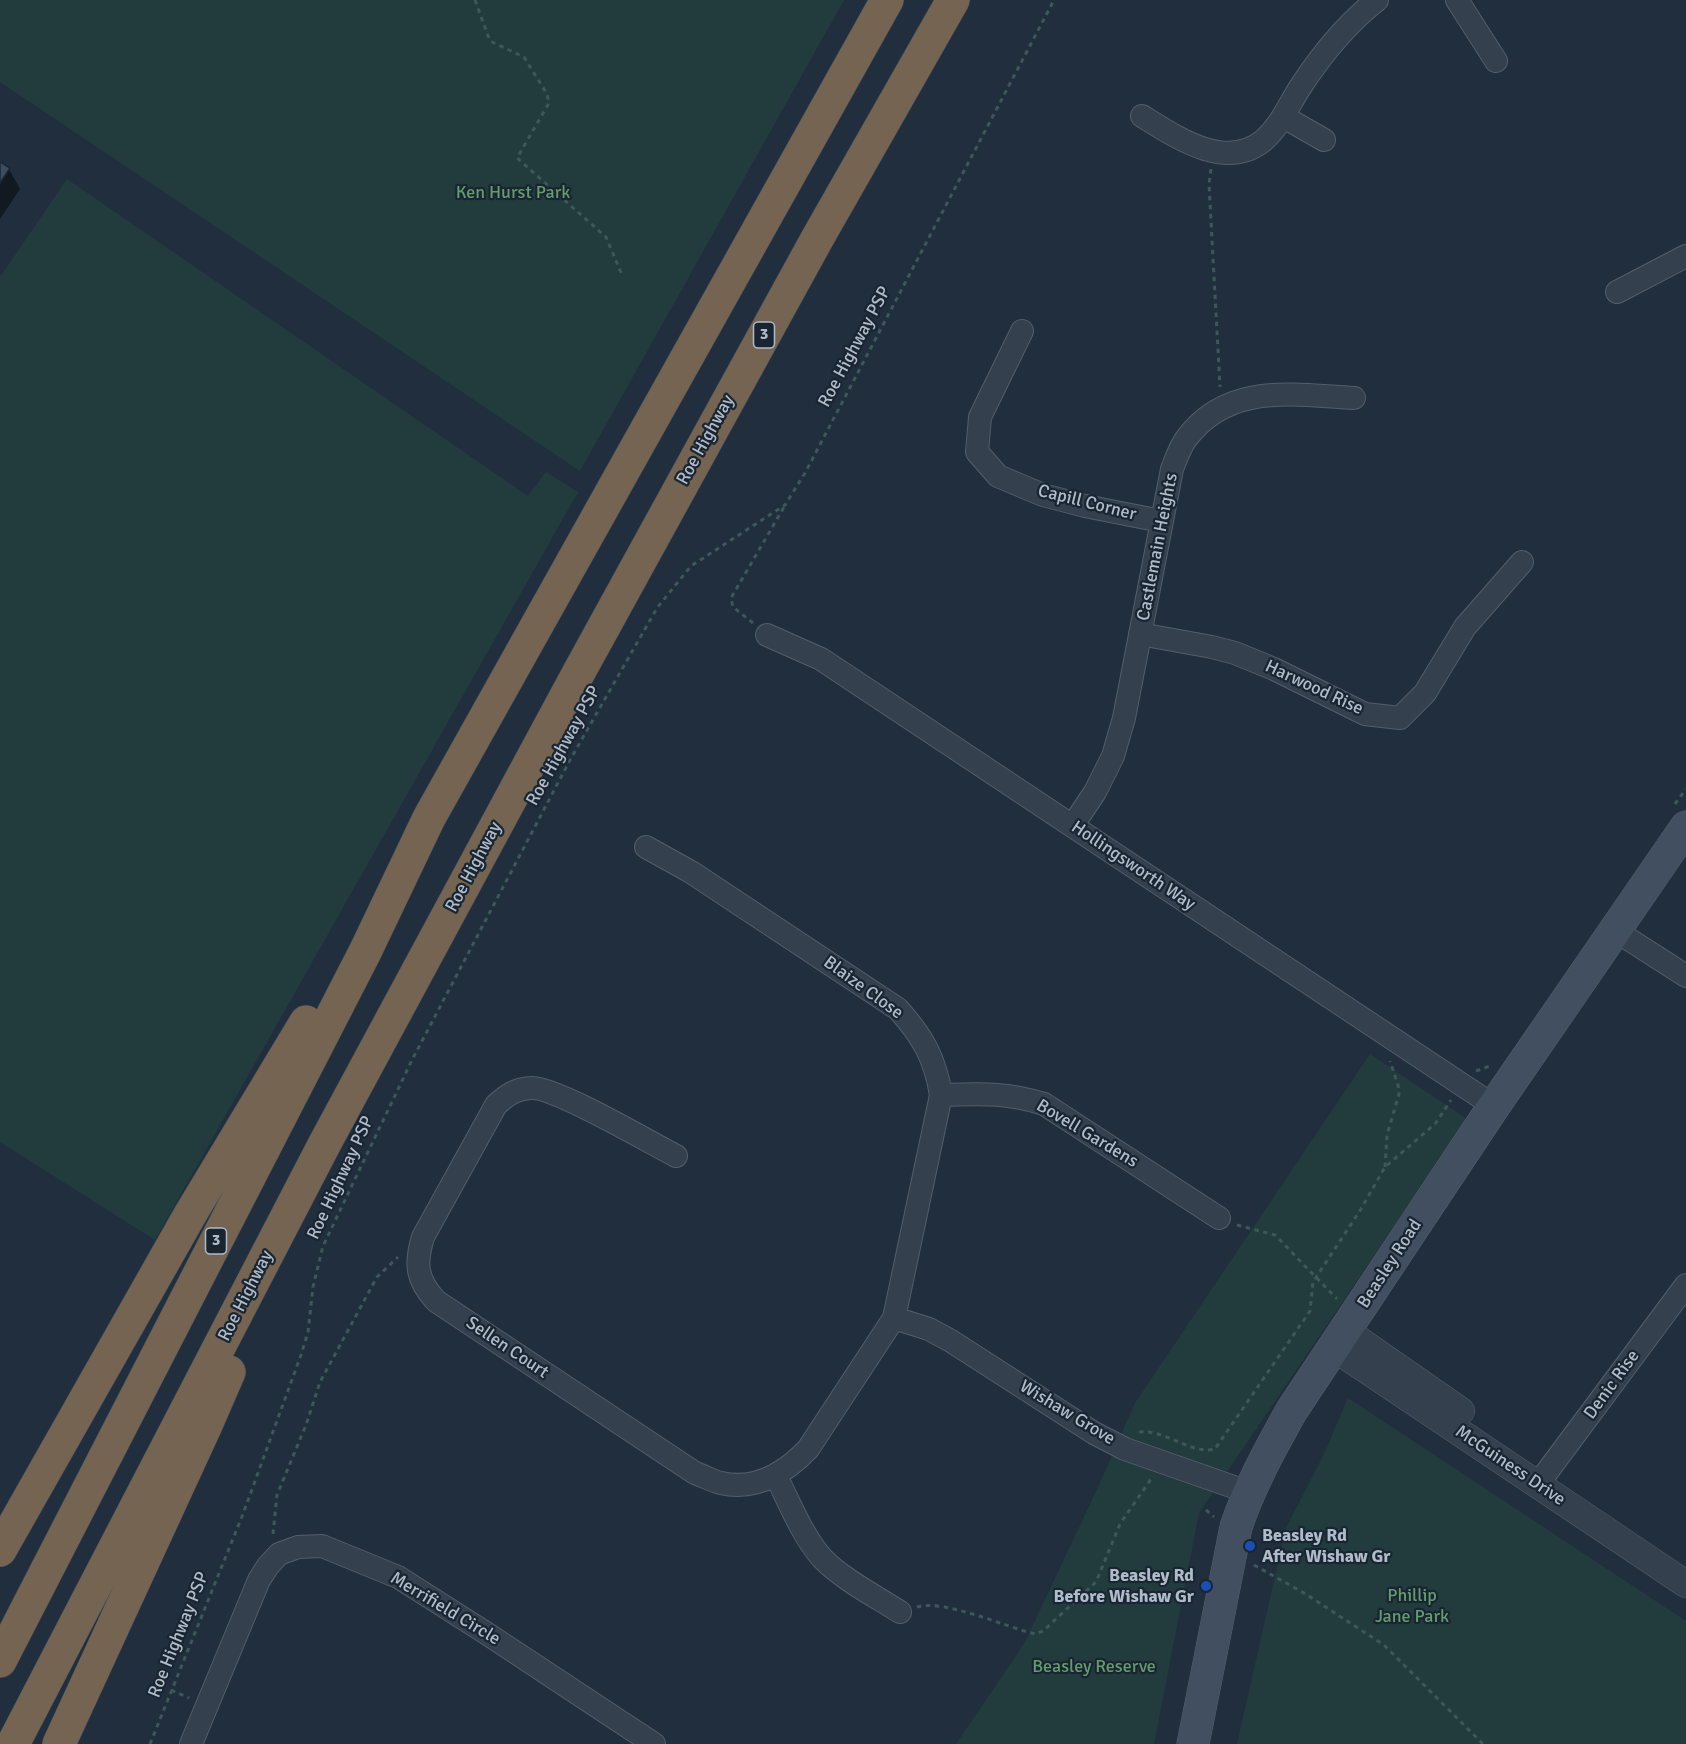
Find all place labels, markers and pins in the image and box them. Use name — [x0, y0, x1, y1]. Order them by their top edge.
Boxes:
place label: Beasley Rd After Wishaw Gr — [1262, 1525, 1390, 1568]
marker: Beasley Rd After Wishaw Gr — [1243, 1539, 1257, 1553]
place label: Beasley Rd Before Wishaw Gr — [1053, 1565, 1194, 1608]
marker: Beasley Rd Before Wishaw Gr — [1199, 1579, 1213, 1593]

